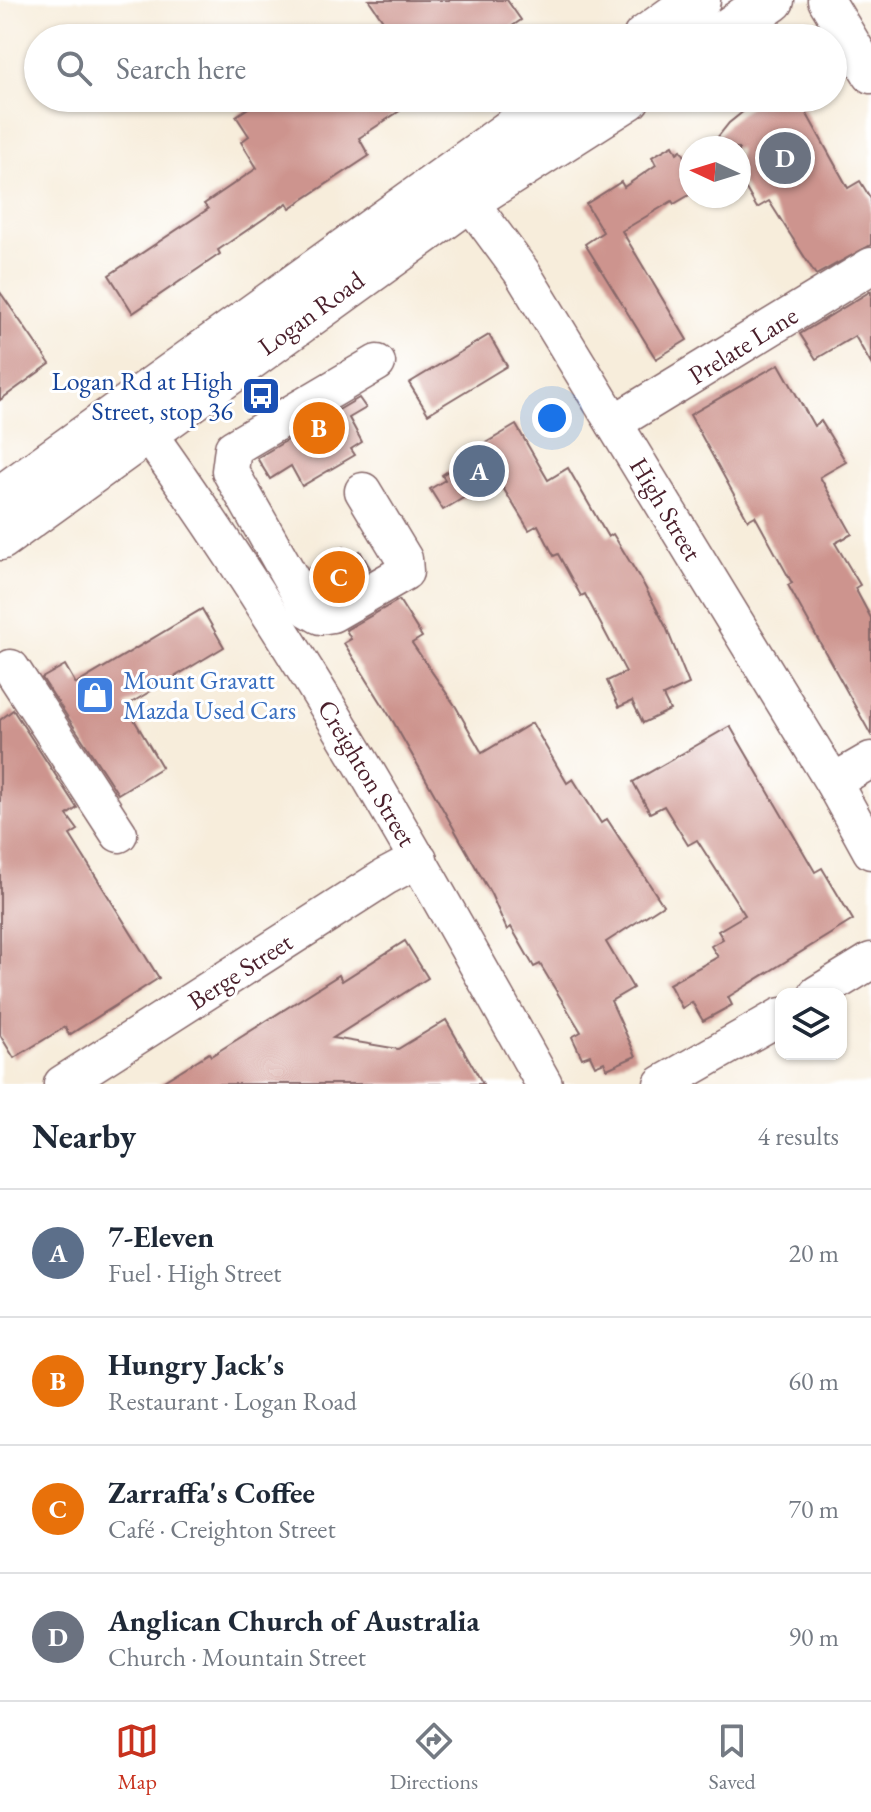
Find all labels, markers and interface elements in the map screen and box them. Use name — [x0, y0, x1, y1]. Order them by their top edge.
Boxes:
search box — [24, 24, 847, 112]
icon: search — [52, 46, 96, 90]
text: Search here — [116, 49, 246, 88]
pin: D — [759, 128, 811, 188]
north arrow — [679, 136, 751, 208]
street label: Logan Road — [251, 263, 371, 363]
street label: Prelate Lane — [682, 298, 804, 392]
place label: Logan Rd at High Street, stop 36 — [52, 364, 233, 428]
bus stop icon: Logan Rd at High Street, stop 36 — [240, 375, 282, 417]
pin: B — [293, 398, 345, 458]
your location — [532, 398, 572, 438]
pin: A — [453, 441, 505, 501]
street label: High Street — [622, 451, 710, 567]
pin: C — [313, 547, 365, 607]
place label: Mount Gravatt Mazda Used Cars — [123, 663, 296, 727]
shop icon: Mount Gravatt Mazda Used Cars — [74, 674, 116, 716]
street label: Creighton Street — [310, 693, 424, 853]
street label: Berge Street — [181, 925, 299, 1017]
map controls — [775, 988, 847, 1060]
button: layers — [775, 988, 847, 1060]
text: Nearby — [32, 1114, 136, 1158]
text: 4 results — [758, 1119, 839, 1153]
text: 7-Eleven — [108, 1217, 214, 1256]
text: A — [49, 1236, 67, 1270]
text: 20 m — [789, 1236, 839, 1270]
text: Fuel · High Street — [108, 1256, 281, 1290]
text: Hungry Jack's — [108, 1345, 284, 1384]
text: B — [50, 1364, 66, 1398]
text: 60 m — [789, 1364, 839, 1398]
text: Restaurant · Logan Road — [108, 1384, 357, 1418]
text: Zarraffa's Coffee — [108, 1473, 315, 1512]
text: C — [49, 1492, 67, 1526]
text: 70 m — [789, 1492, 839, 1526]
text: Café · Creighton Street — [108, 1512, 336, 1546]
text: Anglican Church of Australia — [108, 1601, 480, 1640]
text: D — [48, 1620, 68, 1654]
text: 90 m — [789, 1620, 839, 1654]
text: Church · Mountain Street — [108, 1640, 366, 1674]
tab: Map — [115, 1719, 159, 1796]
tab: Directions — [390, 1719, 478, 1796]
tab: Saved — [709, 1719, 756, 1796]

